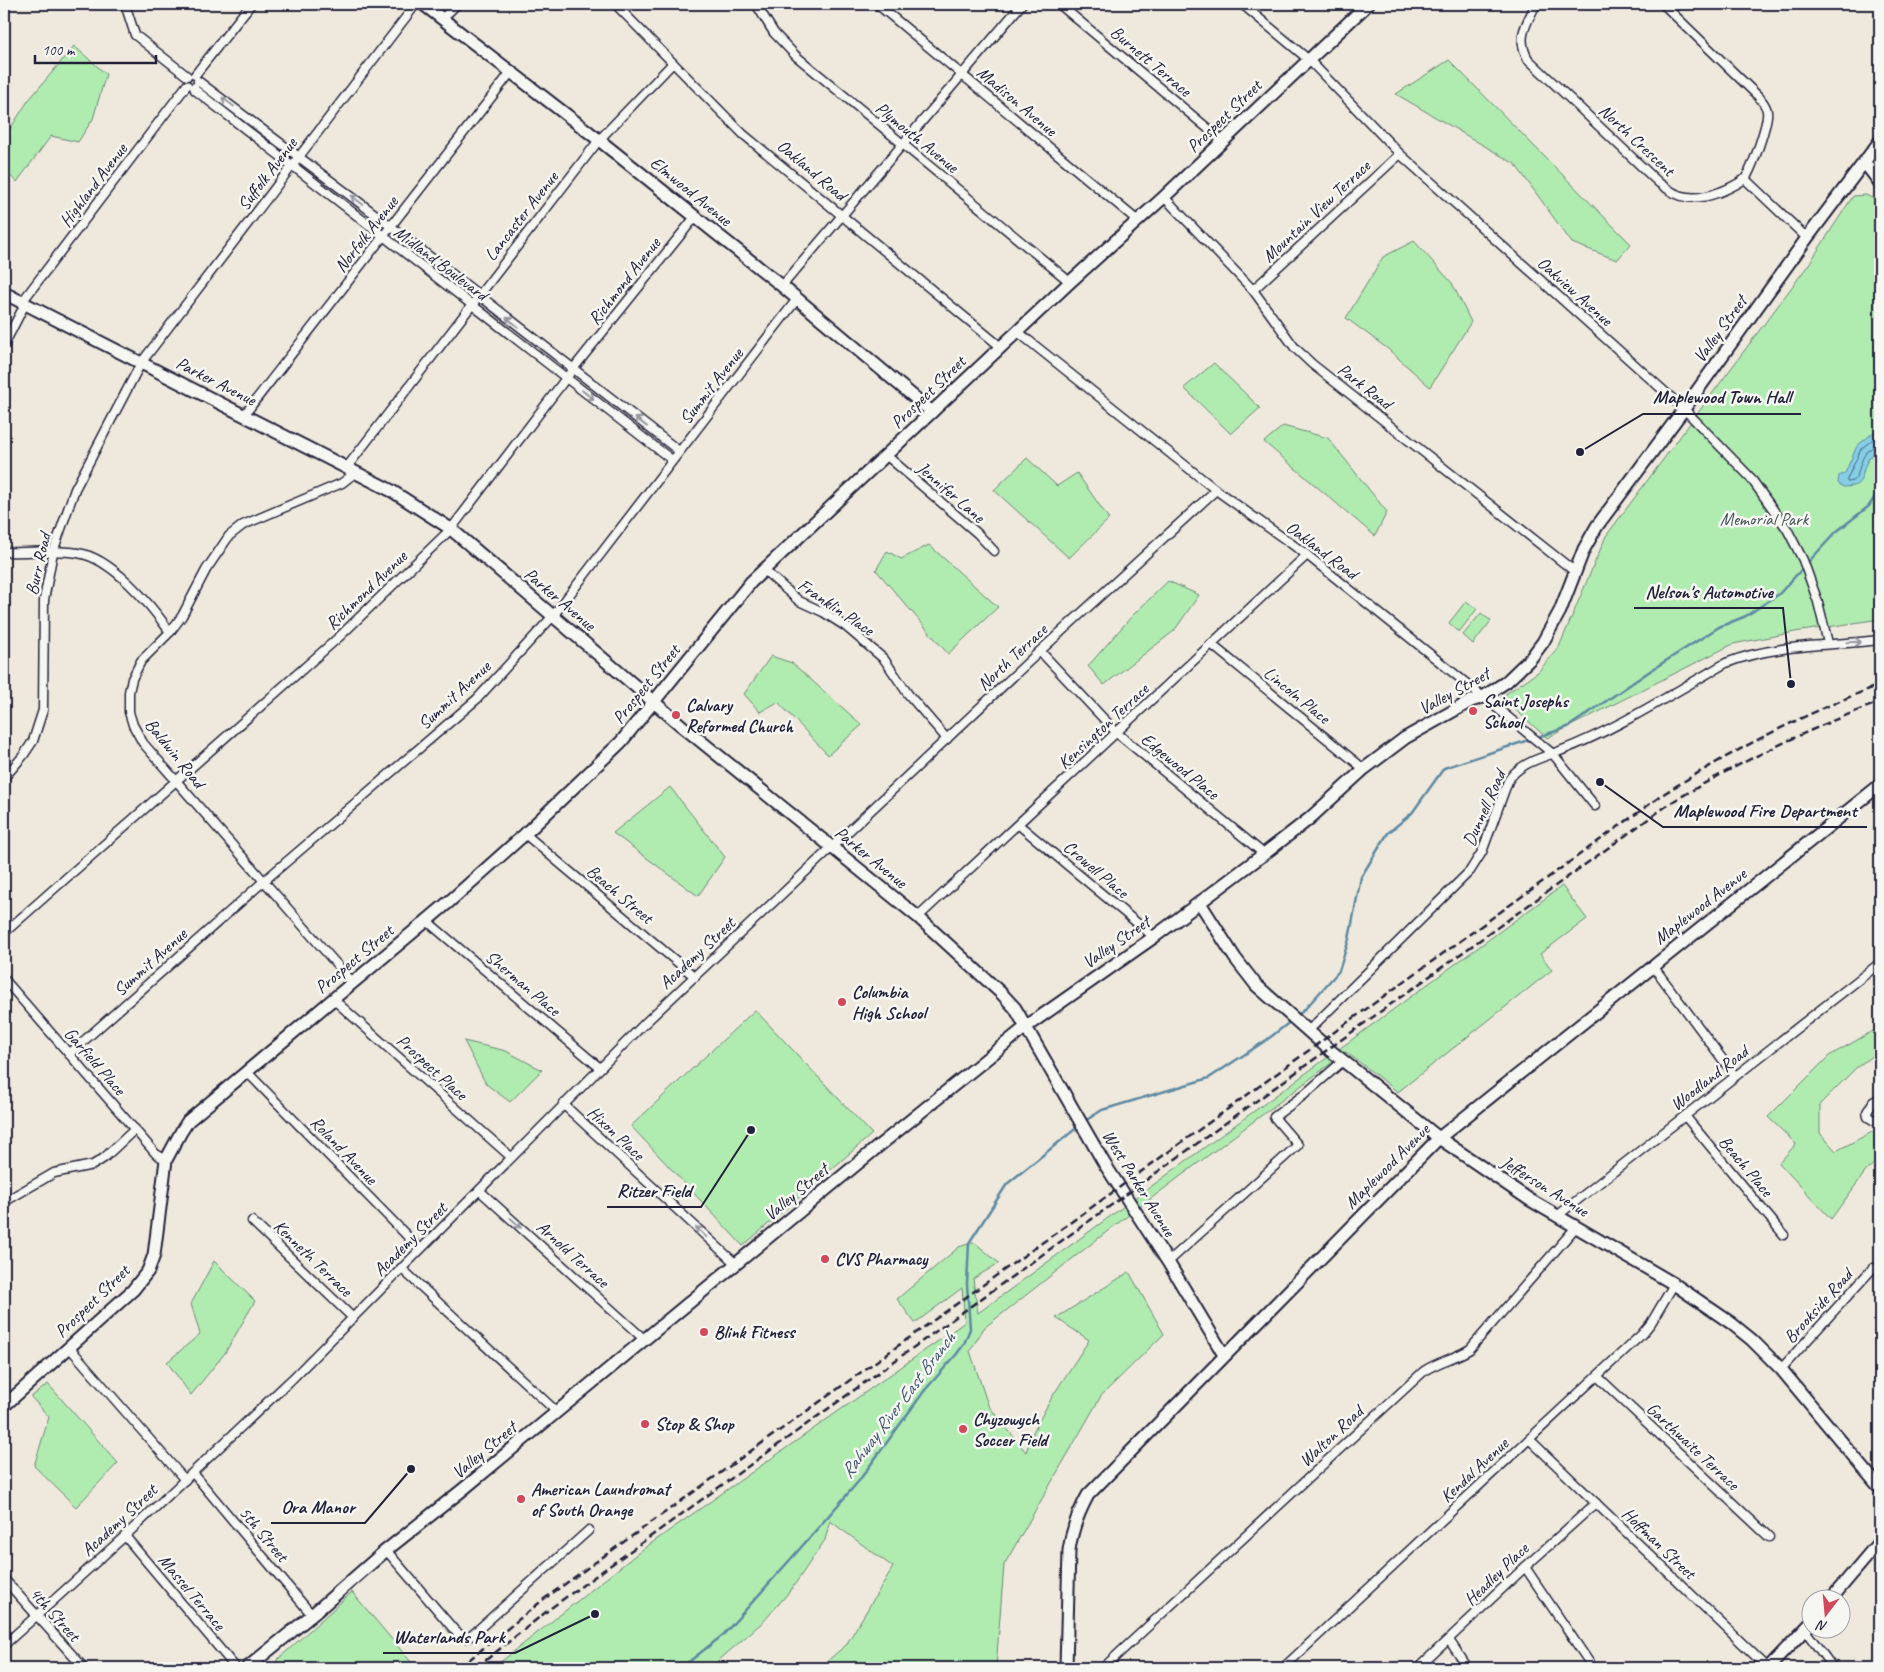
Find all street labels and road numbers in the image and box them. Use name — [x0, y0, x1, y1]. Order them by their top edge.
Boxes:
street label: Burnett Terrace — [1106, 21, 1197, 102]
street label: Madison Avenue — [973, 61, 1062, 142]
street label: Prospect Street — [1182, 73, 1267, 157]
street label: Plymouth Avenue — [871, 97, 964, 178]
street label: North Crescent — [1594, 99, 1681, 182]
street label: Suffolk Avenue — [232, 132, 302, 215]
street label: Oakland Road — [773, 135, 853, 207]
street label: Highland Avenue — [54, 138, 132, 231]
street label: Elmwood Avenue — [646, 151, 737, 231]
street label: Mountain View Terrace — [1257, 154, 1376, 267]
street label: Lancaster Avenue — [479, 166, 563, 265]
street label: Norfolk Avenue — [329, 191, 403, 276]
street label: Midland Boulevard — [390, 221, 494, 307]
street label: Richmond Avenue — [583, 232, 666, 329]
street label: Oakview Avenue — [1533, 252, 1618, 331]
street label: Valley Street — [1688, 289, 1753, 367]
street label: Summit Avenue — [674, 342, 748, 429]
street label: Prospect Street — [886, 349, 971, 433]
street label: Parker Avenue — [172, 352, 261, 411]
street label: Park Road — [1334, 358, 1399, 416]
street label: Jennifer Lane — [912, 456, 990, 528]
street label: Oakland Road — [1282, 516, 1364, 586]
street label: Burr Road — [20, 528, 56, 597]
street label: Richmond Avenue — [321, 545, 412, 634]
street label: Parker Avenue — [520, 563, 601, 636]
street label: Franklin Place — [794, 574, 879, 641]
street label: North Terrace — [972, 618, 1053, 695]
street label: Prospect Street — [607, 638, 686, 728]
street label: Summit Avenue — [413, 655, 496, 734]
street label: Valley Street — [1415, 661, 1496, 719]
street label: Lincoln Place — [1259, 662, 1335, 729]
street label: Kensington Terrace — [1053, 678, 1154, 774]
street label: Baldwin Road — [140, 714, 212, 795]
street label: Edgewood Place — [1137, 728, 1224, 805]
street label: Dunnell Road — [1458, 764, 1512, 849]
street label: Parker Avenue — [830, 821, 912, 894]
street label: Crowell Place — [1059, 835, 1134, 903]
street label: Beach Street — [582, 860, 659, 930]
street label: Maplewood Avenue — [1649, 862, 1752, 949]
street label: Valley Street — [1078, 909, 1157, 973]
street label: Academy Street — [655, 911, 741, 994]
street label: Prospect Street — [310, 919, 399, 998]
street label: Summit Avenue — [109, 923, 192, 1001]
street label: Sherman Place — [481, 945, 566, 1021]
street label: Garfield Place — [60, 1023, 131, 1100]
street label: Prospect Place — [392, 1029, 473, 1105]
street label: Woodland Road — [1666, 1039, 1755, 1115]
street label: Hixon Place — [583, 1101, 650, 1166]
street label: Roland Avenue — [306, 1111, 383, 1190]
street label: Maplewood Avenue — [1340, 1118, 1435, 1213]
street label: West Parker Avenue — [1098, 1126, 1181, 1241]
street label: Beach Place — [1714, 1131, 1778, 1202]
street label: Jefferson Avenue — [1496, 1150, 1594, 1222]
street label: Valley Street — [759, 1157, 835, 1225]
street label: Academy Street — [368, 1196, 453, 1281]
street label: Kenneth Terrace — [269, 1215, 358, 1302]
street label: Arnold Terrace — [532, 1216, 615, 1293]
street label: Prospect Street — [50, 1258, 135, 1342]
street label: Brookside Road — [1779, 1262, 1859, 1348]
street label: Garthwaite Terrace — [1642, 1397, 1745, 1495]
street label: Walton Road — [1294, 1399, 1370, 1471]
street label: Valley Street — [447, 1415, 523, 1483]
street label: Kendal Avenue — [1435, 1432, 1514, 1507]
street label: Academy Street — [77, 1478, 163, 1561]
street label: 5th Street — [235, 1502, 295, 1568]
street label: Hoffman Street — [1618, 1502, 1702, 1585]
street label: Headley Place — [1459, 1537, 1534, 1610]
street label: Massel Terrace — [154, 1549, 231, 1635]
street label: 4th Street — [25, 1582, 86, 1647]

